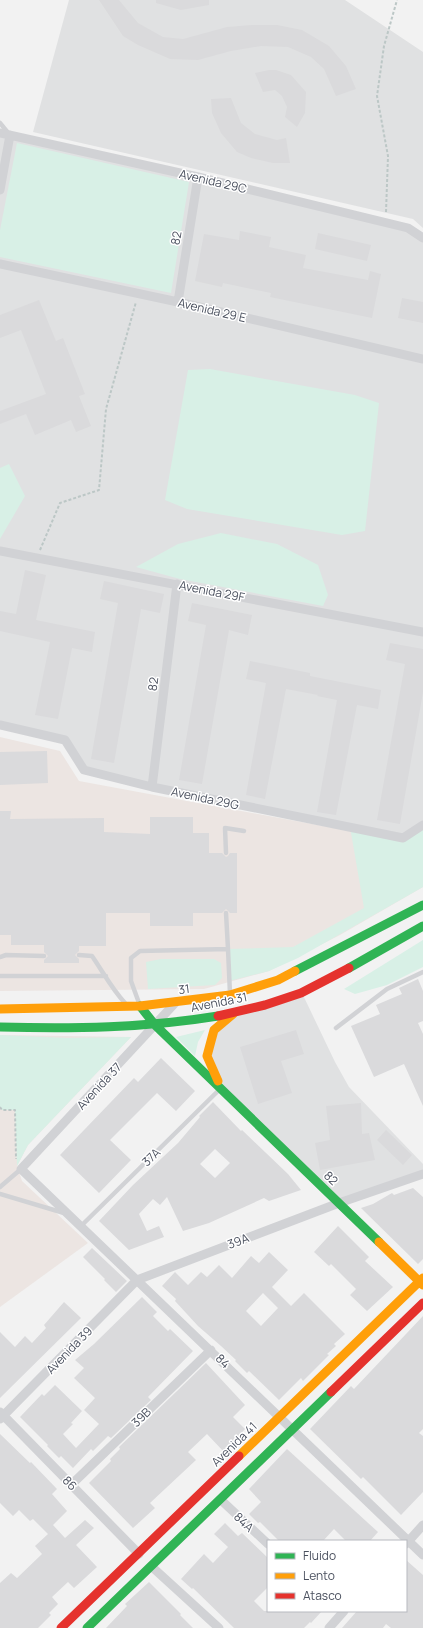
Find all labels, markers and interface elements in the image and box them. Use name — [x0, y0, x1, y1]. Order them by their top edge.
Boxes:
street label: Avenida 29C — [178, 165, 249, 197]
street label: 82 — [167, 230, 185, 246]
street label: Avenida 29 E — [176, 294, 248, 326]
street label: Avenida 29F — [178, 576, 246, 606]
street label: 82 — [144, 676, 162, 692]
street label: Avenida 29G — [170, 783, 241, 814]
street label: 31 — [177, 980, 191, 998]
street label: Avenida 31 — [189, 988, 249, 1016]
street label: Avenida 37 — [73, 1059, 125, 1113]
street label: 37A — [138, 1144, 164, 1170]
street label: 82 — [320, 1167, 342, 1189]
street label: 39A — [225, 1229, 252, 1253]
street label: Avenida 39 — [42, 1323, 96, 1377]
street label: 84 — [212, 1350, 234, 1372]
street label: 39B — [127, 1403, 155, 1431]
street label: Avenida 41 — [207, 1418, 261, 1470]
street label: 86 — [59, 1472, 81, 1494]
street label: 84A — [230, 1508, 258, 1536]
legend — [267, 1540, 407, 1612]
text: Fluido — [303, 1547, 336, 1564]
text: Lento — [303, 1567, 335, 1584]
text: Atasco — [303, 1587, 342, 1604]

